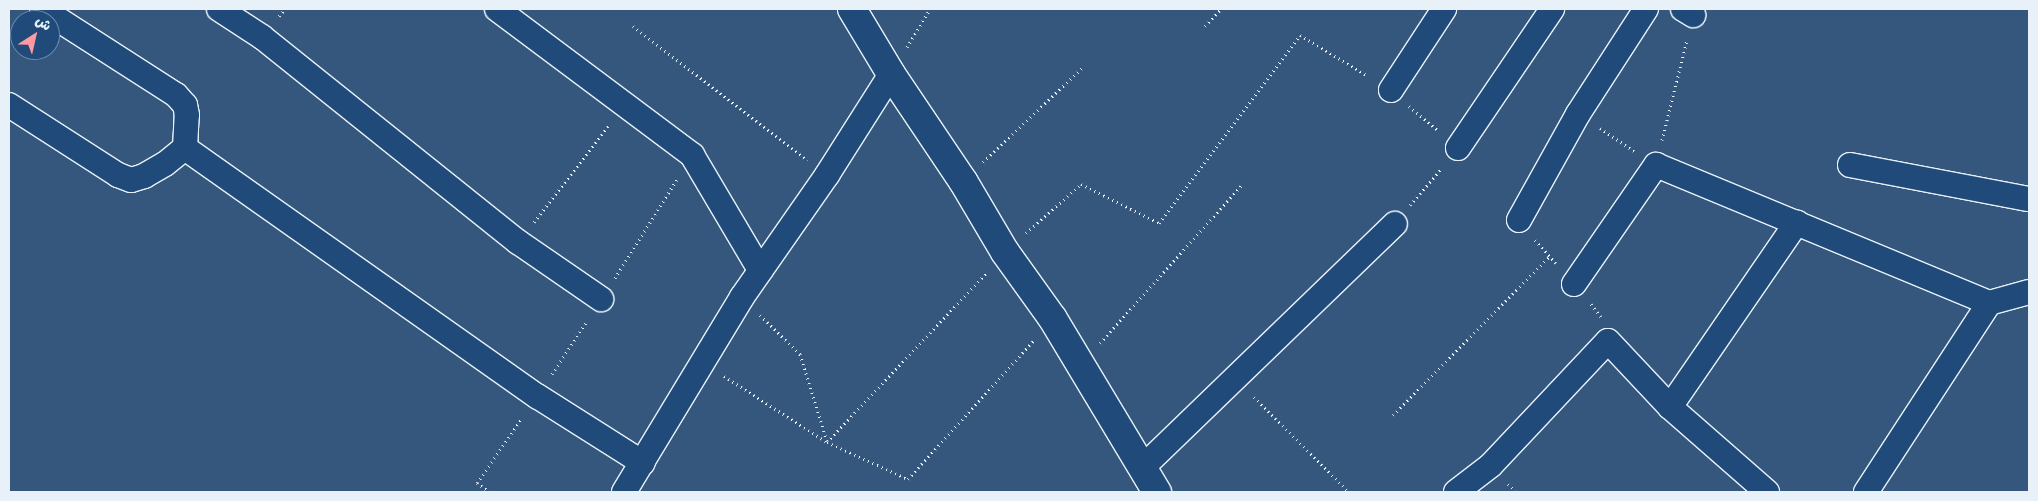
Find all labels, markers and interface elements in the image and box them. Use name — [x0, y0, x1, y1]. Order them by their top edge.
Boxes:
text: ش — [30, 8, 57, 38]
north arrow — [10, 10, 60, 60]

